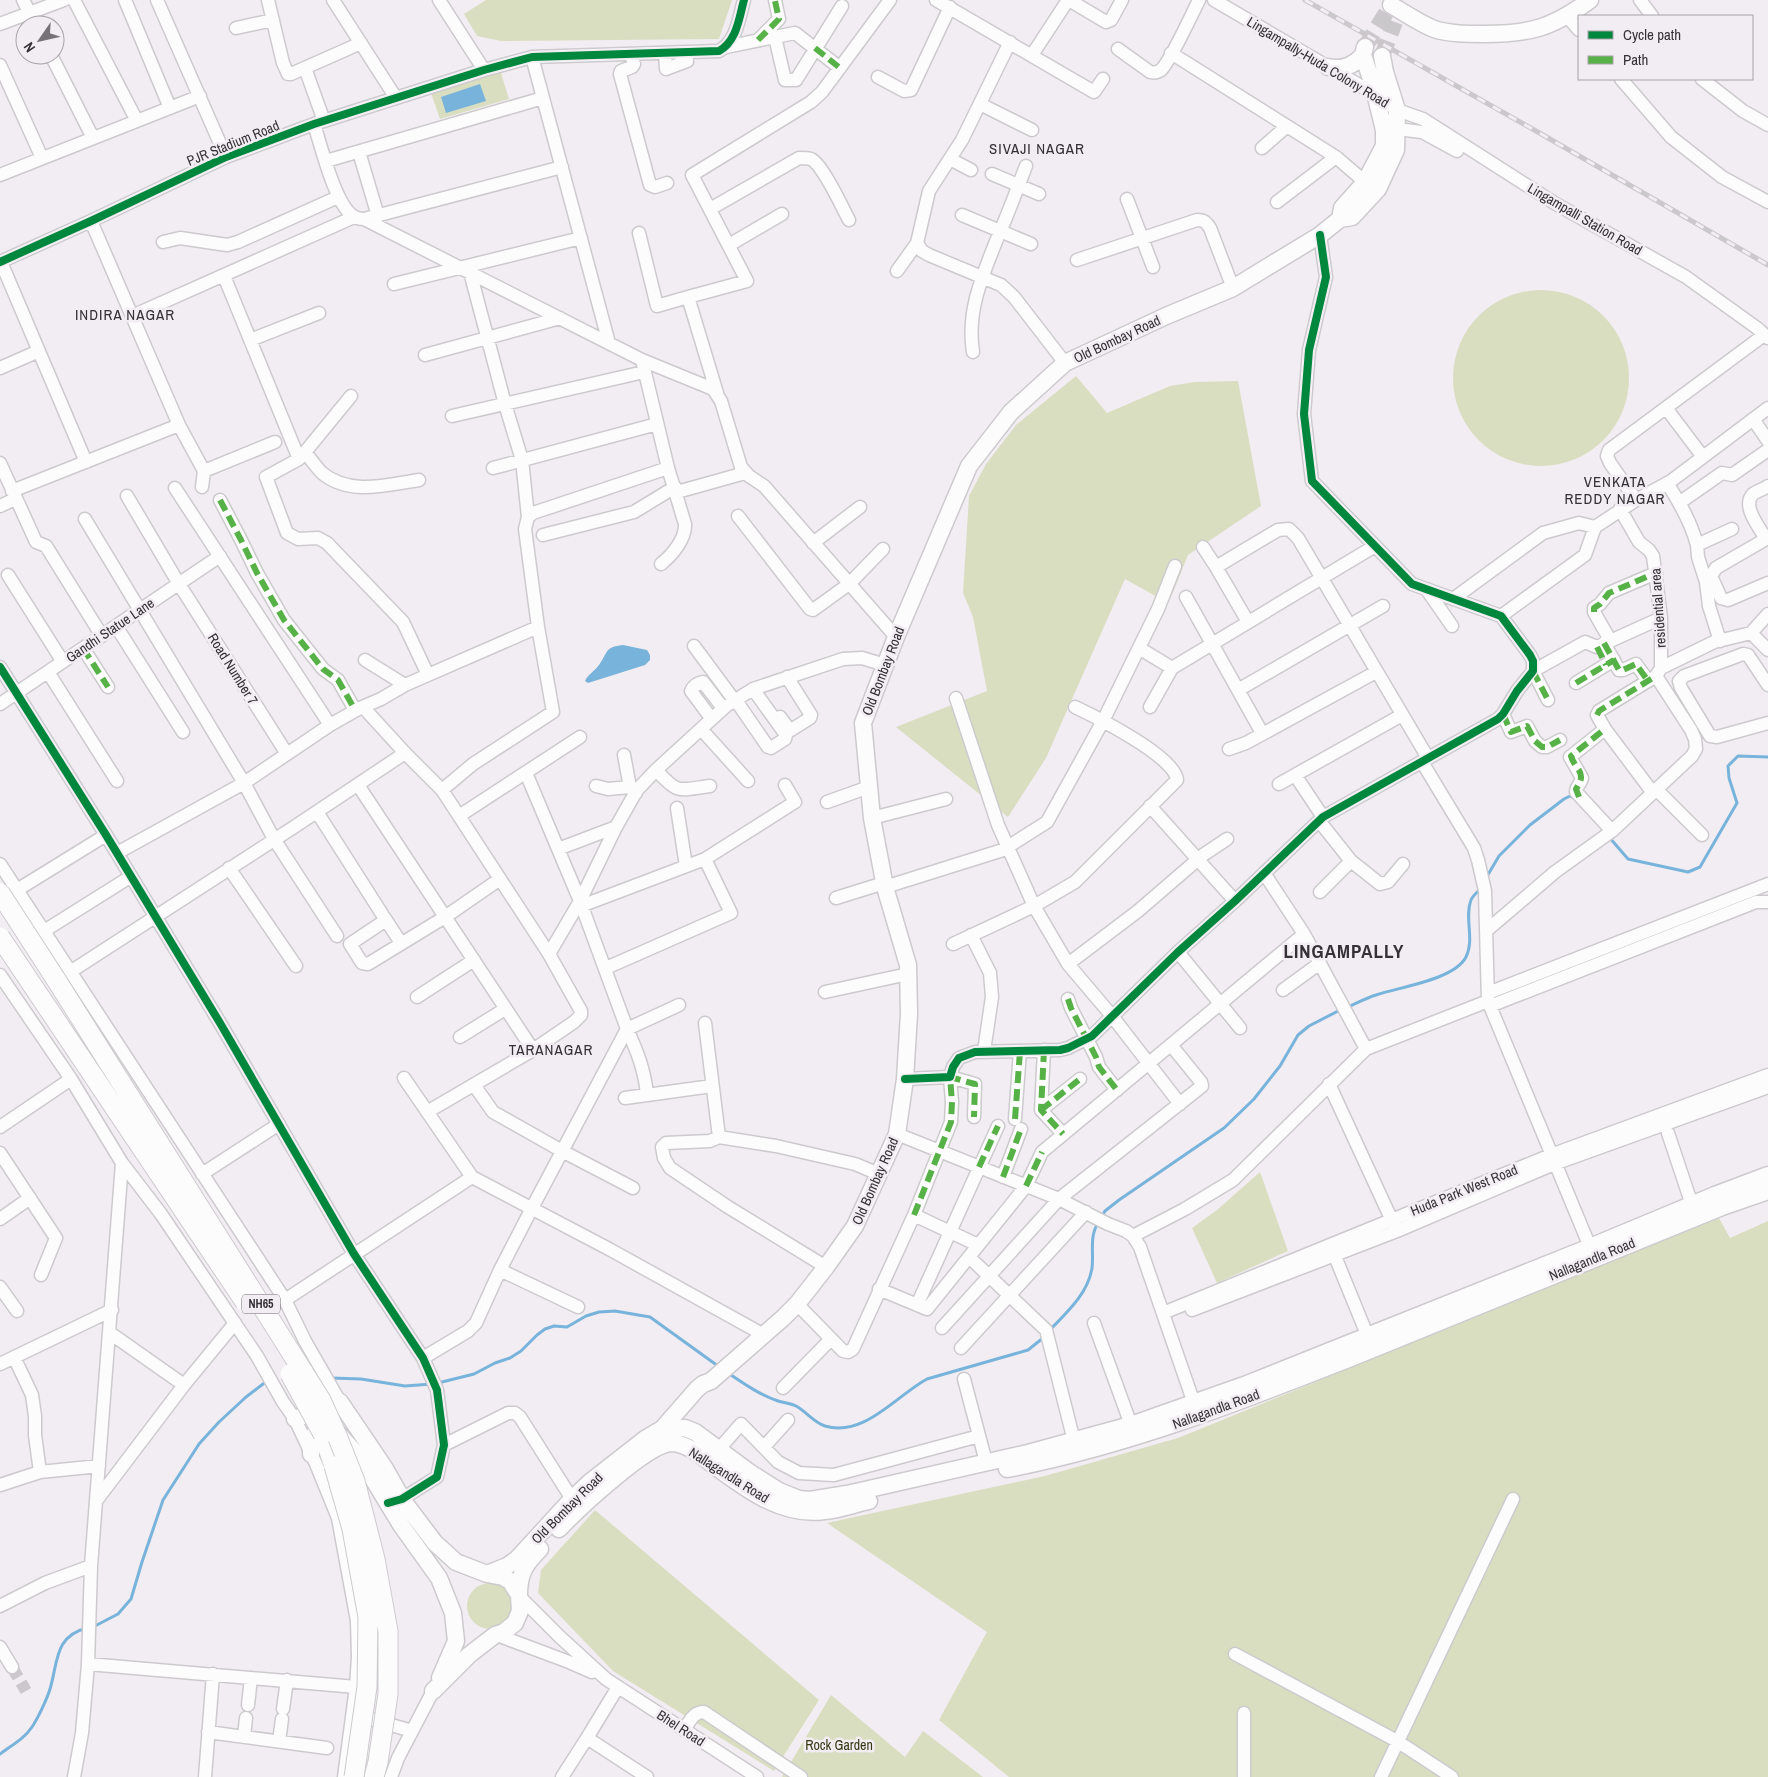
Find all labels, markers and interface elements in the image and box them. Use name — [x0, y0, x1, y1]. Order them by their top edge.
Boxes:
street label: Lingampally-Huda Colony Road — [1244, 12, 1392, 112]
north arrow — [15, 15, 65, 65]
legend — [1578, 15, 1753, 80]
text: Cycle path — [1623, 24, 1681, 45]
text: N — [19, 39, 39, 56]
text: Path — [1623, 49, 1648, 70]
street label: PJR Stadium Road — [184, 116, 282, 170]
district label: SIVAJI NAGAR — [989, 138, 1085, 159]
street label: Lingampalli Station Road — [1524, 179, 1646, 259]
district label: INDIRA NAGAR — [75, 304, 175, 325]
street label: Old Bombay Road — [1071, 311, 1163, 367]
district label: VENKATA REDDY NAGAR — [1564, 471, 1666, 509]
street label: residential area — [1646, 567, 1670, 648]
street label: Gandhi Statue Lane — [62, 594, 158, 666]
street label: Old Bombay Road — [858, 624, 908, 718]
street label: Road Number 7 — [204, 630, 262, 708]
district label: LINGAMPALLY — [1284, 938, 1404, 964]
district label: TARANAGAR — [509, 1039, 593, 1060]
street label: Old Bombay Road — [848, 1134, 902, 1228]
street label: Huda Park West Road — [1408, 1160, 1520, 1220]
street label: Nallagandla Road — [1546, 1234, 1638, 1284]
road number: NH65 — [242, 1295, 280, 1314]
street label: Nallagandla Road — [1170, 1385, 1262, 1433]
street label: Nallagandla Road — [686, 1443, 772, 1507]
street label: Old Bombay Road — [527, 1468, 607, 1548]
street label: Bhel Road — [654, 1706, 708, 1750]
park label: Rock Garden — [805, 1736, 873, 1754]

